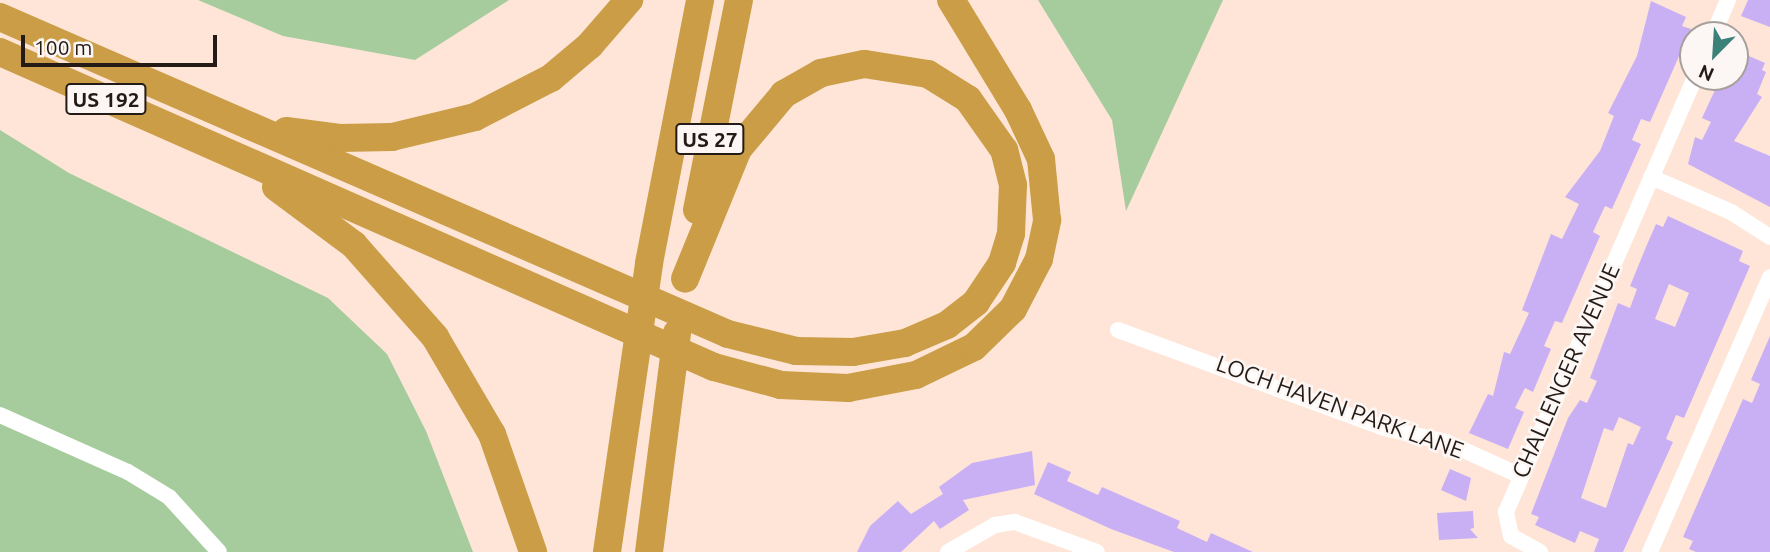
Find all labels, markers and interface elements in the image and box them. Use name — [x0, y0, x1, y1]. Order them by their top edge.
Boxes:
scale bar — [24, 21, 220, 65]
north arrow — [1679, 21, 1749, 91]
text: 100 m — [34, 35, 92, 59]
text: N — [1695, 60, 1717, 86]
road number: US 192 — [64, 82, 148, 116]
road number: US 27 — [675, 122, 745, 156]
street label: CHALLENGER AVENUE — [1506, 259, 1626, 483]
street label: LOCH HAVEN PARK LANE — [1213, 349, 1467, 465]

